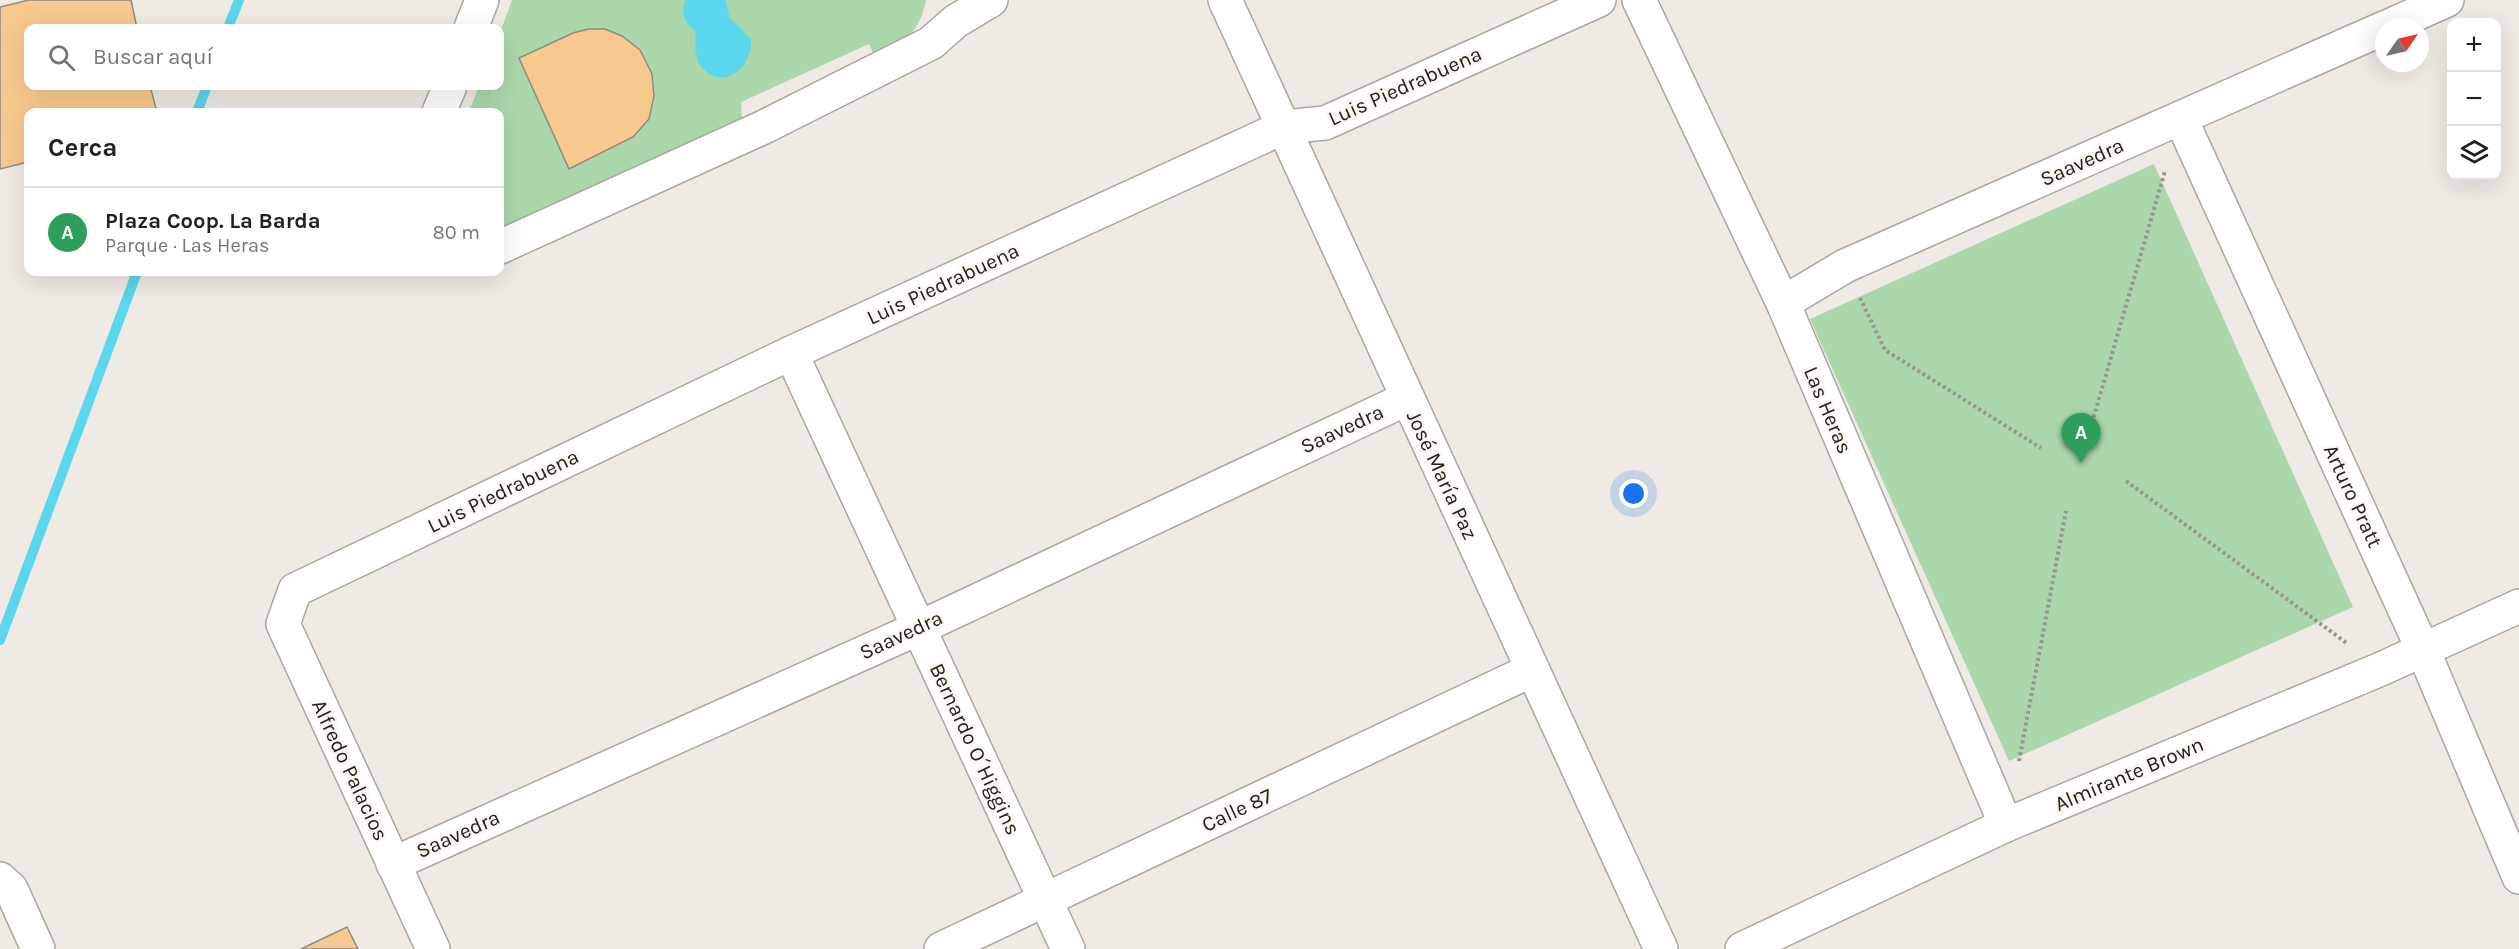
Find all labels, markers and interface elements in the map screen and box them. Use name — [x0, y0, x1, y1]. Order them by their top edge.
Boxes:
north arrow — [2375, 18, 2429, 72]
map controls — [2447, 18, 2501, 180]
button: + — [2447, 18, 2501, 72]
search box — [24, 24, 504, 90]
icon: search — [45, 41, 78, 74]
street label: Luis Piedrabuena — [1325, 41, 1485, 131]
text: Buscar aquí — [93, 44, 213, 70]
button: − — [2447, 72, 2501, 126]
button: layers — [2447, 126, 2501, 180]
text: Cerca — [48, 132, 117, 163]
street label: Saavedra — [2037, 133, 2127, 191]
text: Plaza Coop. La Barda — [105, 208, 321, 234]
text: A — [61, 221, 74, 244]
text: 80 m — [432, 221, 480, 244]
text: Parque · Las Heras — [105, 234, 269, 257]
street label: Luis Piedrabuena — [863, 238, 1023, 330]
street label: Las Heras — [1799, 363, 1857, 457]
street label: Saavedra — [1297, 399, 1387, 459]
street label: José María Paz — [1402, 407, 1482, 543]
pin: A — [2062, 414, 2100, 463]
street label: Arturo Pratt — [2319, 441, 2387, 551]
street label: Luis Piedrabuena — [423, 444, 583, 538]
your location — [1619, 479, 1648, 508]
street label: Saavedra — [856, 605, 946, 665]
street label: Bernardo O´Higgins — [925, 659, 1025, 839]
street label: Alfredo Palacios — [307, 696, 393, 844]
street label: Almirante Brown — [2051, 732, 2207, 816]
street label: Calle 87 — [1198, 783, 1276, 837]
street label: Saavedra — [413, 805, 503, 863]

